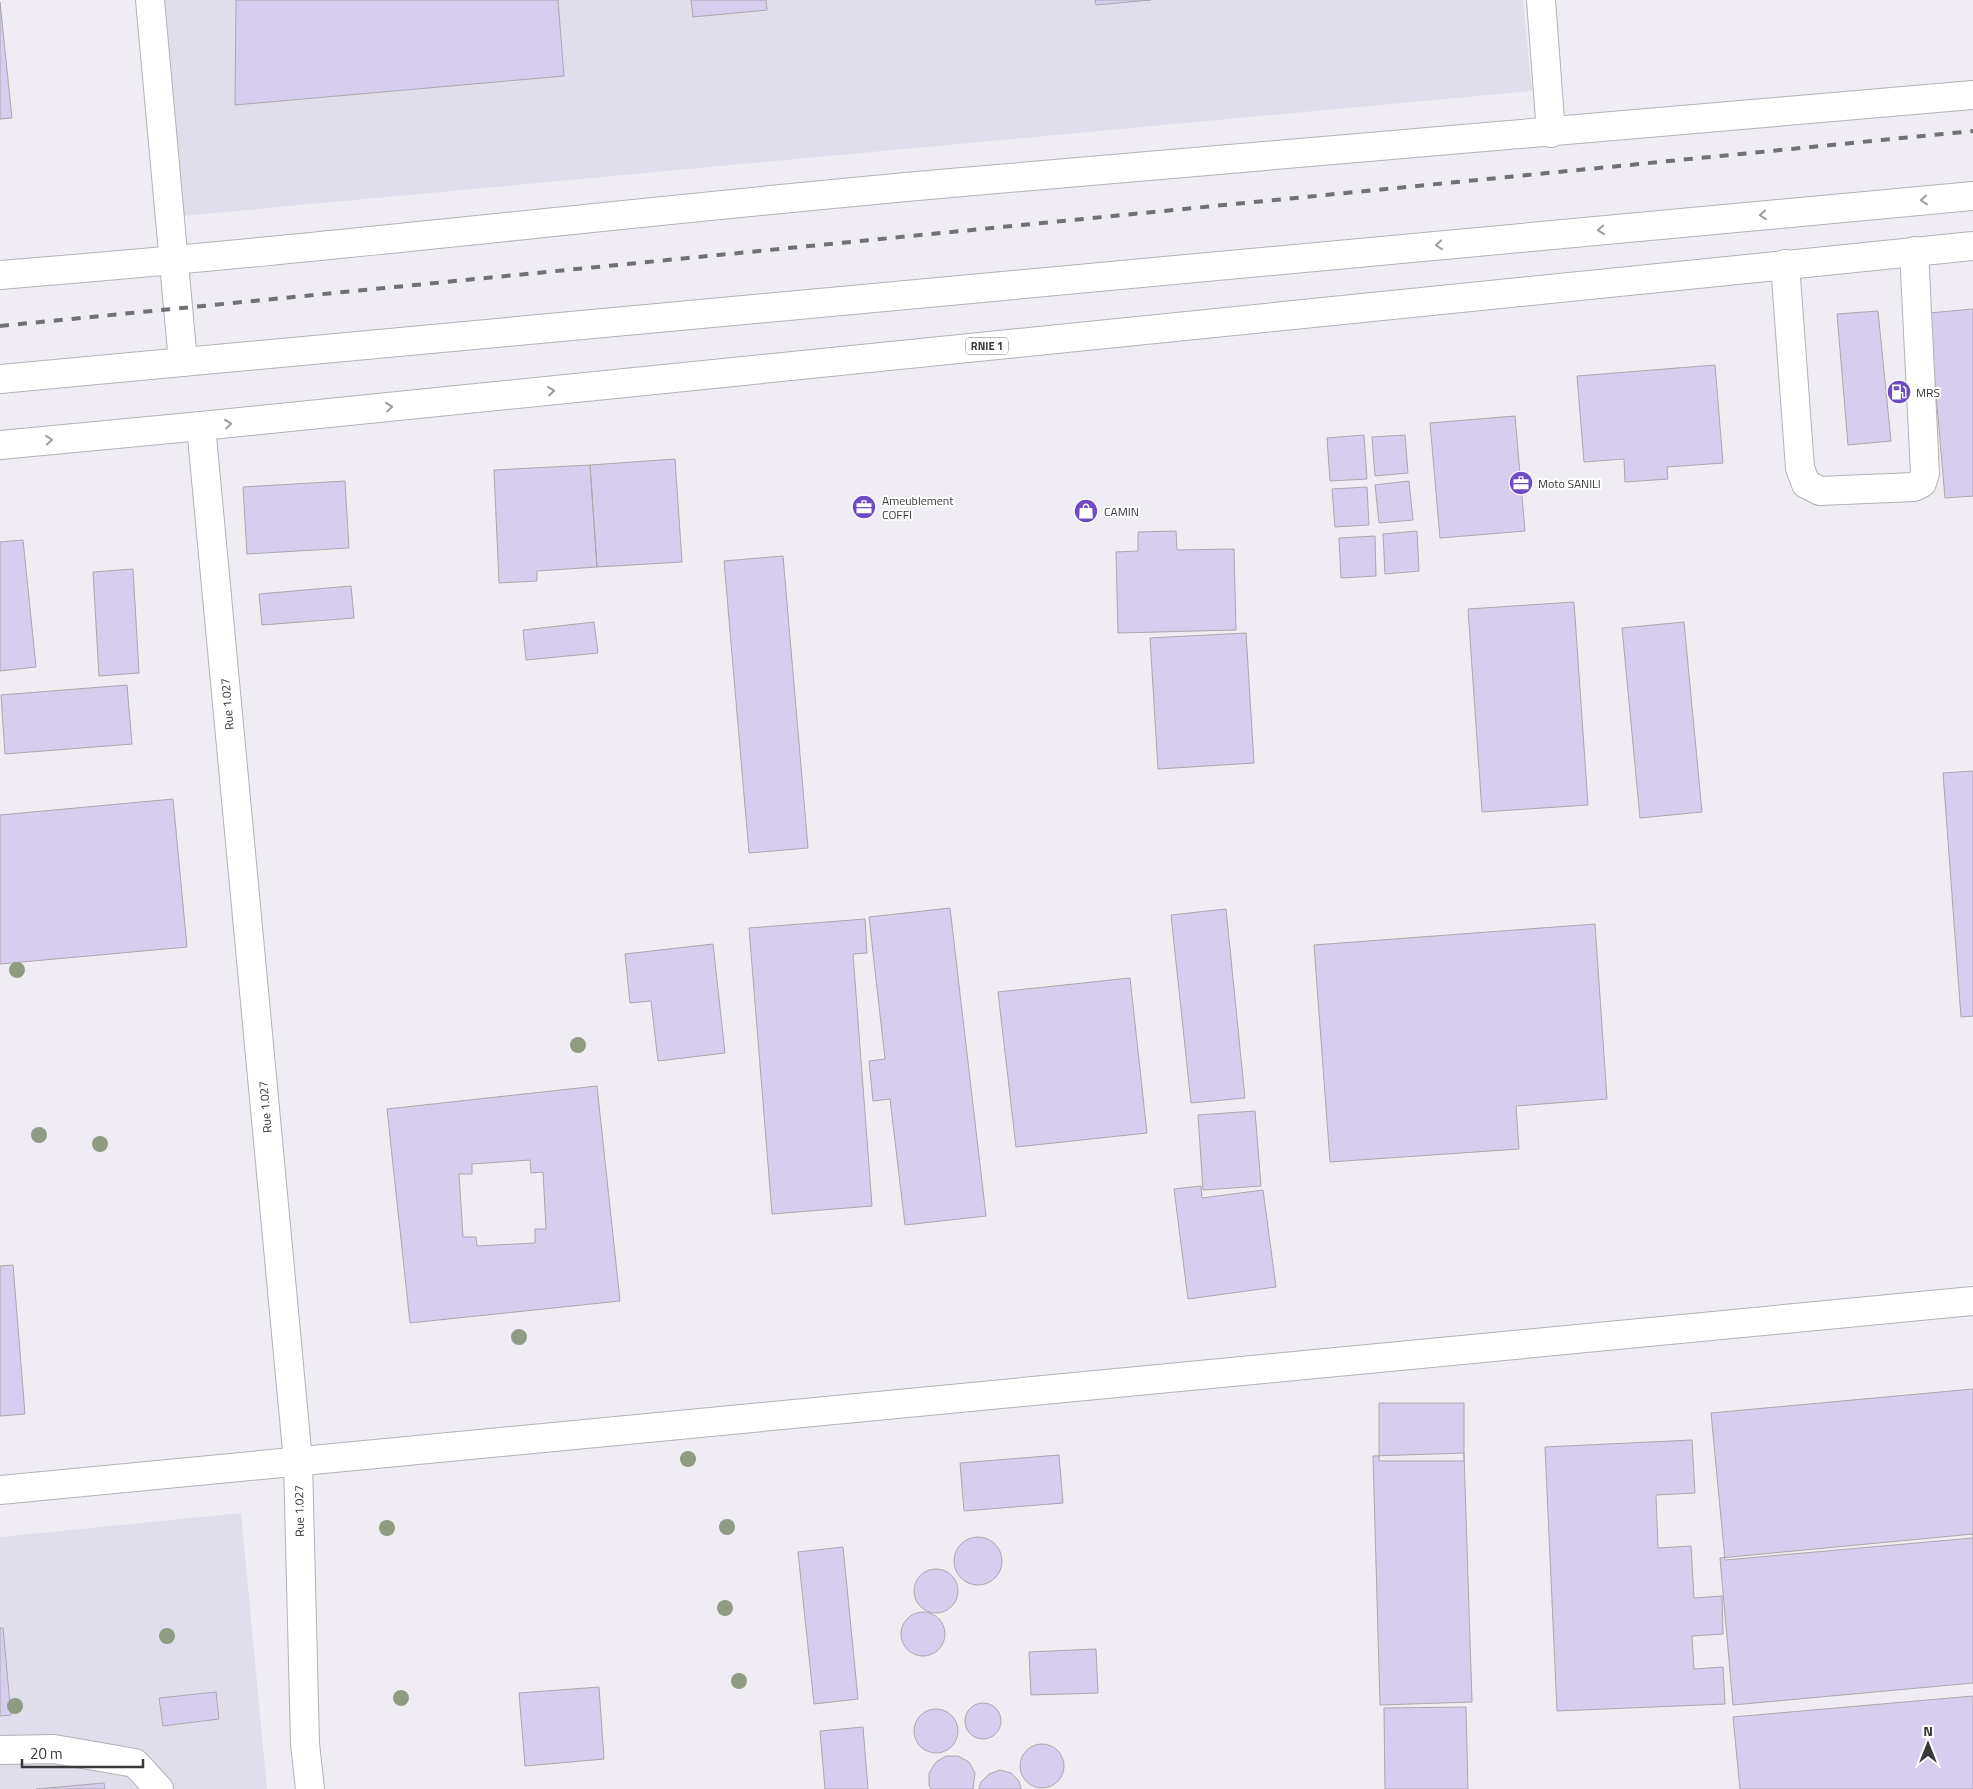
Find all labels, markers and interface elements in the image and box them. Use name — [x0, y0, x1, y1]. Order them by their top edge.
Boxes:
one-way arrow — [1920, 194, 1928, 205]
one-way arrow — [1758, 209, 1766, 220]
one-way arrow — [1597, 224, 1605, 235]
one-way arrow — [1435, 239, 1443, 250]
road number: RNIE 1 — [966, 338, 1008, 354]
fuel station icon: MRS — [1886, 379, 1912, 405]
place label: MRS — [1916, 383, 1940, 402]
one-way arrow — [547, 385, 555, 396]
one-way arrow — [386, 402, 394, 413]
one-way arrow — [224, 419, 232, 430]
one-way arrow — [45, 435, 53, 446]
office icon: Moto SANILI — [1508, 470, 1534, 496]
place label: Moto SANILI — [1538, 474, 1601, 493]
place label: Ameublement COFFI — [882, 491, 954, 524]
office icon: Ameublement COFFI — [851, 494, 877, 520]
shop icon: CAMIN — [1073, 498, 1099, 524]
place label: CAMIN — [1104, 502, 1139, 521]
street label: Rue 1.027 — [215, 677, 239, 731]
street label: Rue 1.027 — [253, 1080, 277, 1134]
street label: Rue 1.027 — [289, 1485, 309, 1537]
north arrow — [1903, 1719, 1953, 1769]
text: N — [1923, 1720, 1933, 1741]
scale bar — [22, 1736, 144, 1768]
text: 20 m — [30, 1742, 63, 1765]

